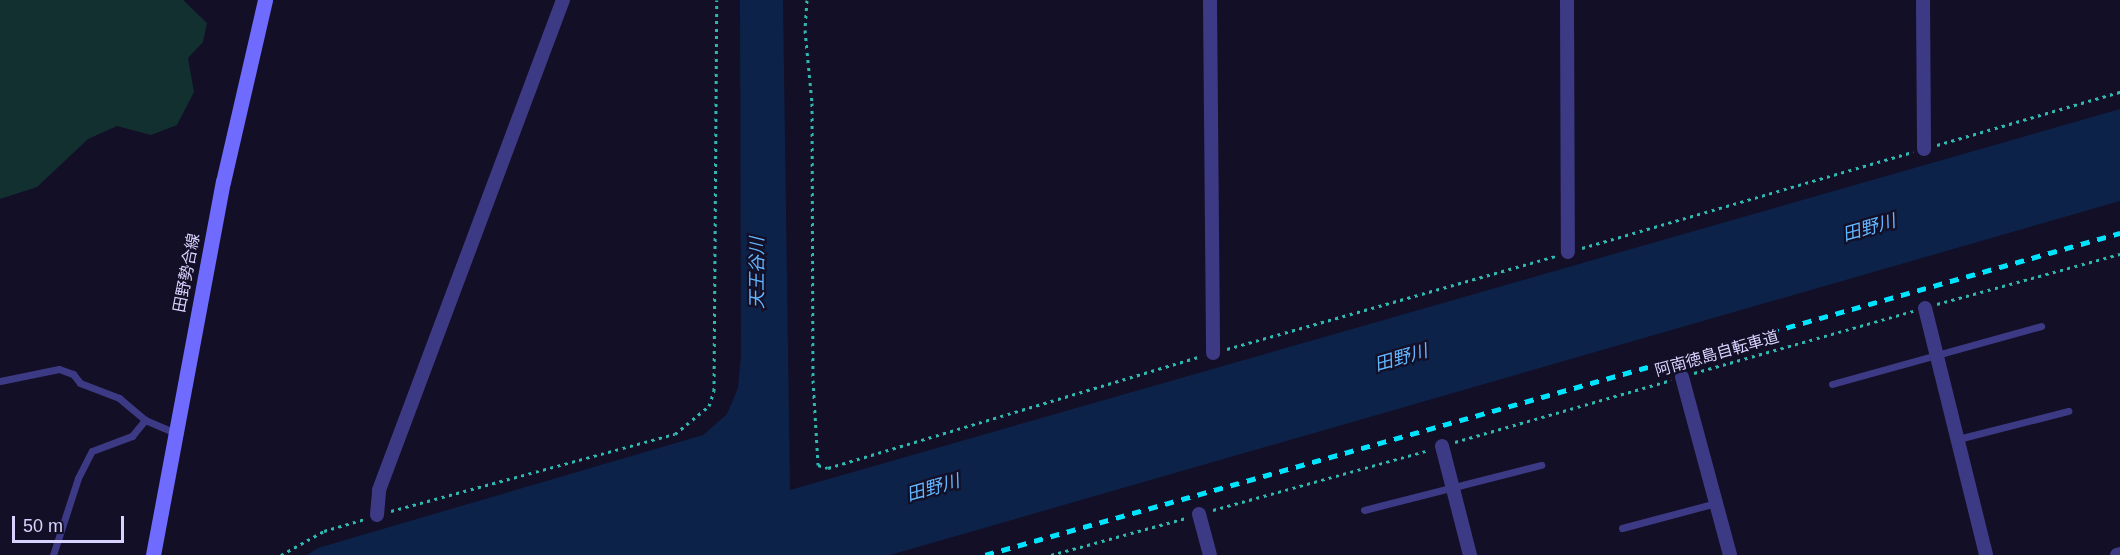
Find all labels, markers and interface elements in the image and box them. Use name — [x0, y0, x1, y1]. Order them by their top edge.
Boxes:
water label: 田野川 — [1840, 210, 1898, 246]
street label: 田野勢合線 — [170, 232, 204, 314]
water label: 天王谷川 — [746, 237, 768, 309]
street label: 阿南徳島自転車道 — [1653, 327, 1781, 381]
water label: 田野川 — [1372, 340, 1430, 376]
water label: 田野川 — [904, 470, 962, 506]
scale bar — [15, 504, 128, 542]
text: 50 m — [23, 516, 63, 536]

